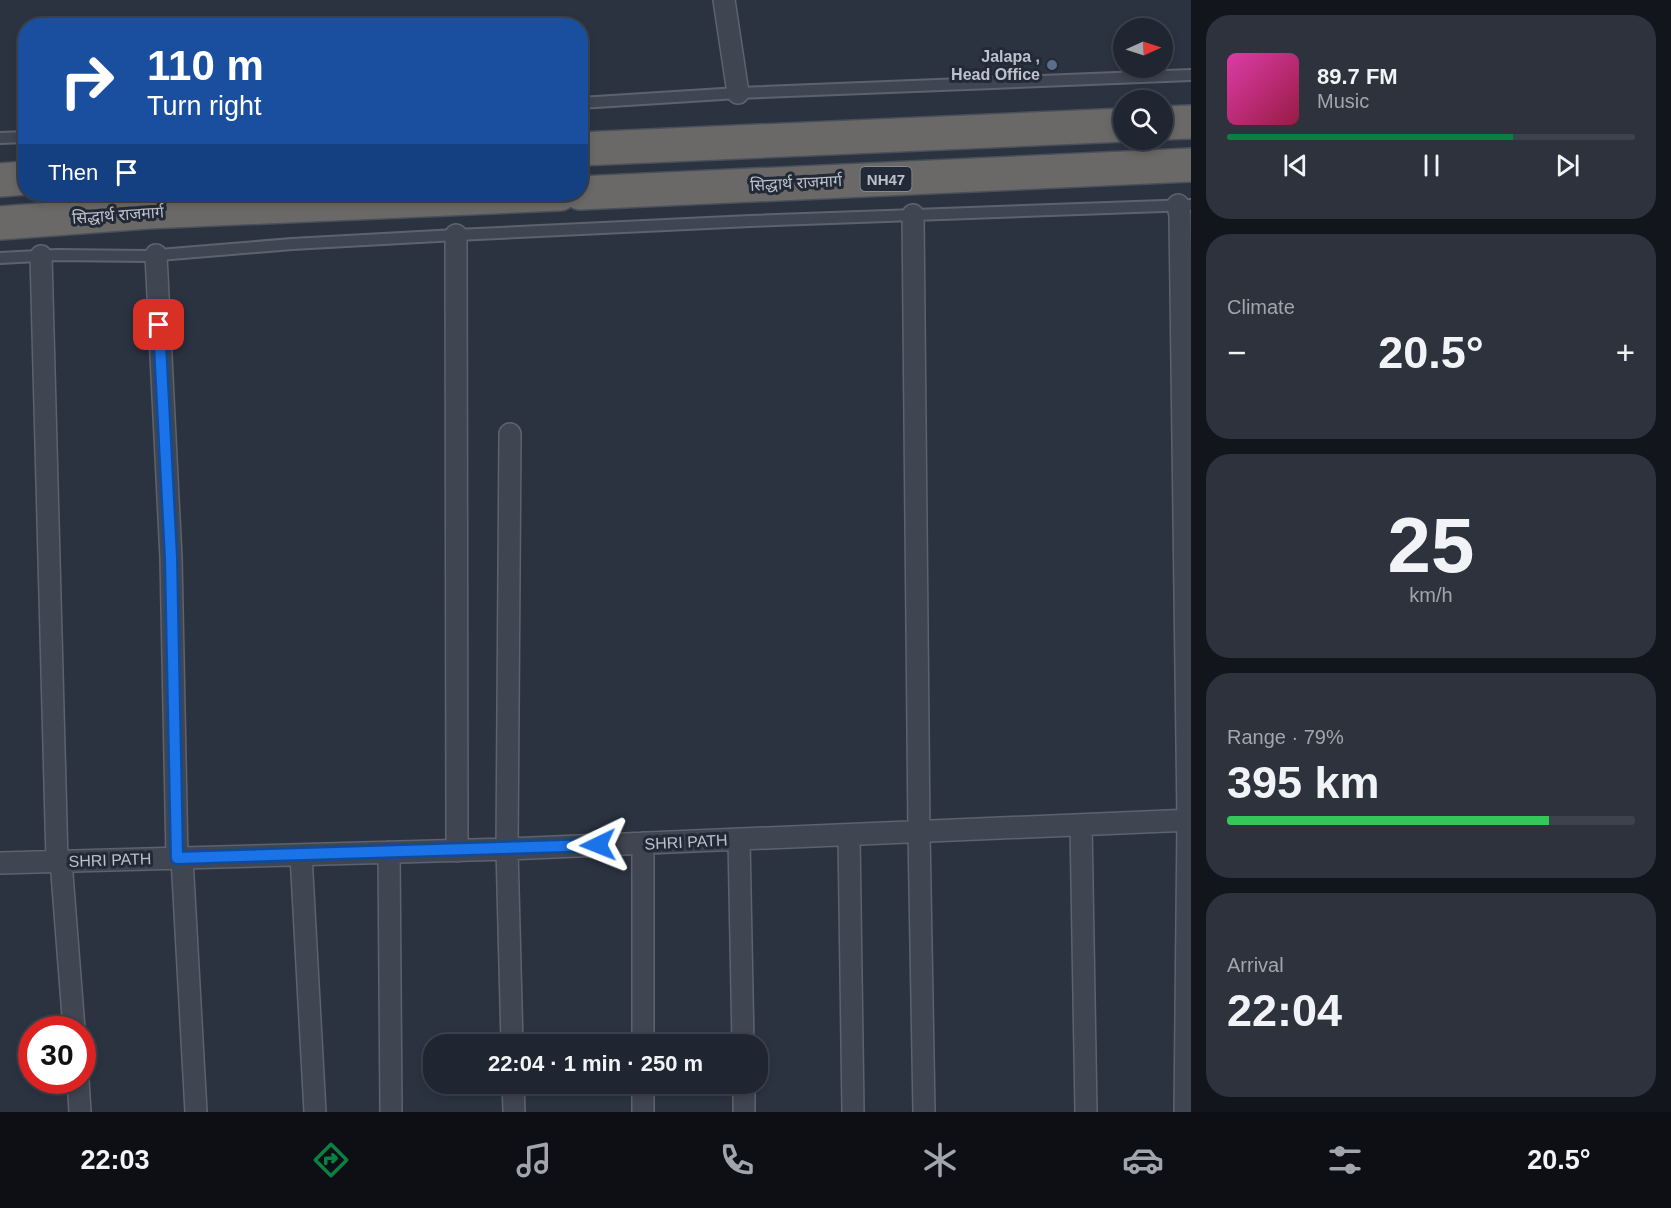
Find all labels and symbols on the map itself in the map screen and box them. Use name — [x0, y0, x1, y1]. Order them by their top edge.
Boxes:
north arrow — [1113, 18, 1173, 78]
place label: Jalapa , Head Office — [951, 48, 1040, 83]
marker: Jalapa , Head Office — [1045, 58, 1059, 72]
road number: NH47 — [860, 167, 912, 191]
street label: सिद्धार्थ राजमार्ग — [750, 171, 843, 194]
street label: सिद्धार्थ राजमार्ग — [72, 202, 165, 227]
pin — [133, 299, 184, 350]
position arrow — [566, 813, 630, 877]
street label: SHRI PATH — [644, 831, 728, 853]
street label: SHRI PATH — [68, 850, 152, 870]
speed limit sign: 30 — [18, 1016, 96, 1094]

